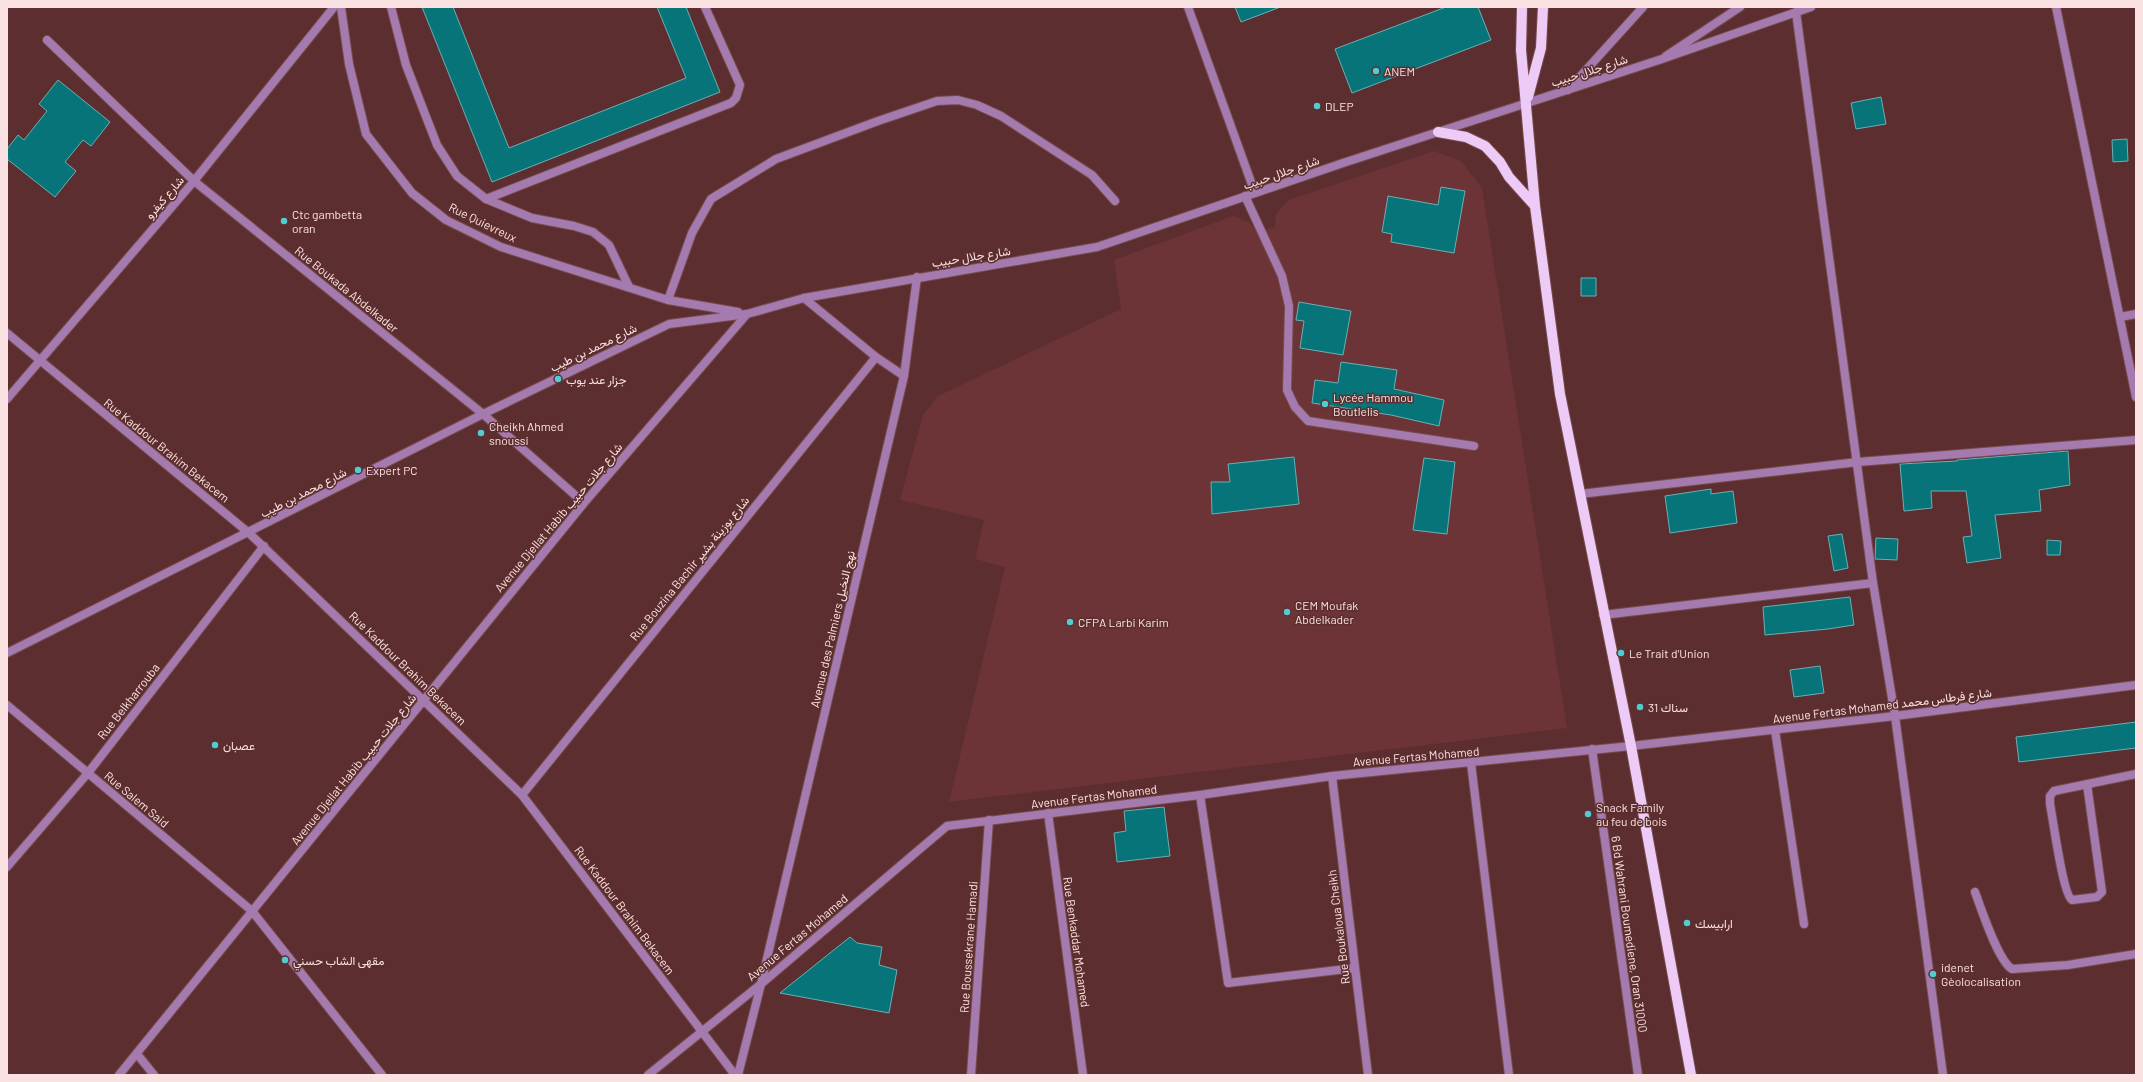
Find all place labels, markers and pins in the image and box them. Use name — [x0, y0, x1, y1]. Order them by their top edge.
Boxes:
place label: ANEM — [1384, 64, 1415, 78]
marker: ANEM — [1371, 66, 1381, 76]
place label: DLEP — [1325, 99, 1354, 113]
marker: DLEP — [1312, 101, 1322, 111]
place label: Ctc gambetta oran — [292, 207, 362, 235]
marker: Ctc gambetta oran — [279, 216, 289, 226]
place label: جزار عند يوب — [566, 372, 626, 388]
marker: جزار عند يوب — [553, 374, 563, 384]
place label: Lycée Hammou Boutlelis — [1333, 390, 1413, 418]
marker: Lycée Hammou Boutlelis — [1320, 399, 1330, 409]
place label: Cheikh Ahmed snoussi — [489, 419, 564, 447]
marker: Cheikh Ahmed snoussi — [476, 428, 486, 438]
place label: Expert PC — [366, 463, 418, 477]
marker: Expert PC — [353, 465, 363, 475]
place label: CEM Moufak Abdelkader — [1295, 598, 1358, 626]
marker: CEM Moufak Abdelkader — [1282, 607, 1292, 617]
place label: CFPA Larbi Karim — [1078, 615, 1169, 629]
marker: CFPA Larbi Karim — [1065, 617, 1075, 627]
place label: Le Trait d'Union — [1629, 646, 1710, 660]
marker: Le Trait d'Union — [1616, 648, 1626, 658]
place label: سناك 31 — [1648, 700, 1688, 714]
marker: سناك 31 — [1635, 702, 1645, 712]
place label: عصبان — [223, 738, 255, 753]
marker: عصبان — [210, 740, 220, 750]
place label: Snack Family au feu de bois — [1596, 800, 1667, 828]
marker: Snack Family au feu de bois — [1583, 809, 1593, 819]
place label: ارابيسك — [1695, 916, 1733, 932]
marker: ارابيسك — [1682, 918, 1692, 928]
place label: مقهى الشاب حسني — [293, 953, 384, 971]
marker: مقهى الشاب حسني — [280, 955, 290, 965]
place label: idenet Gèolocalisation — [1941, 960, 2021, 988]
marker: idenet Gèolocalisation — [1928, 969, 1938, 979]

